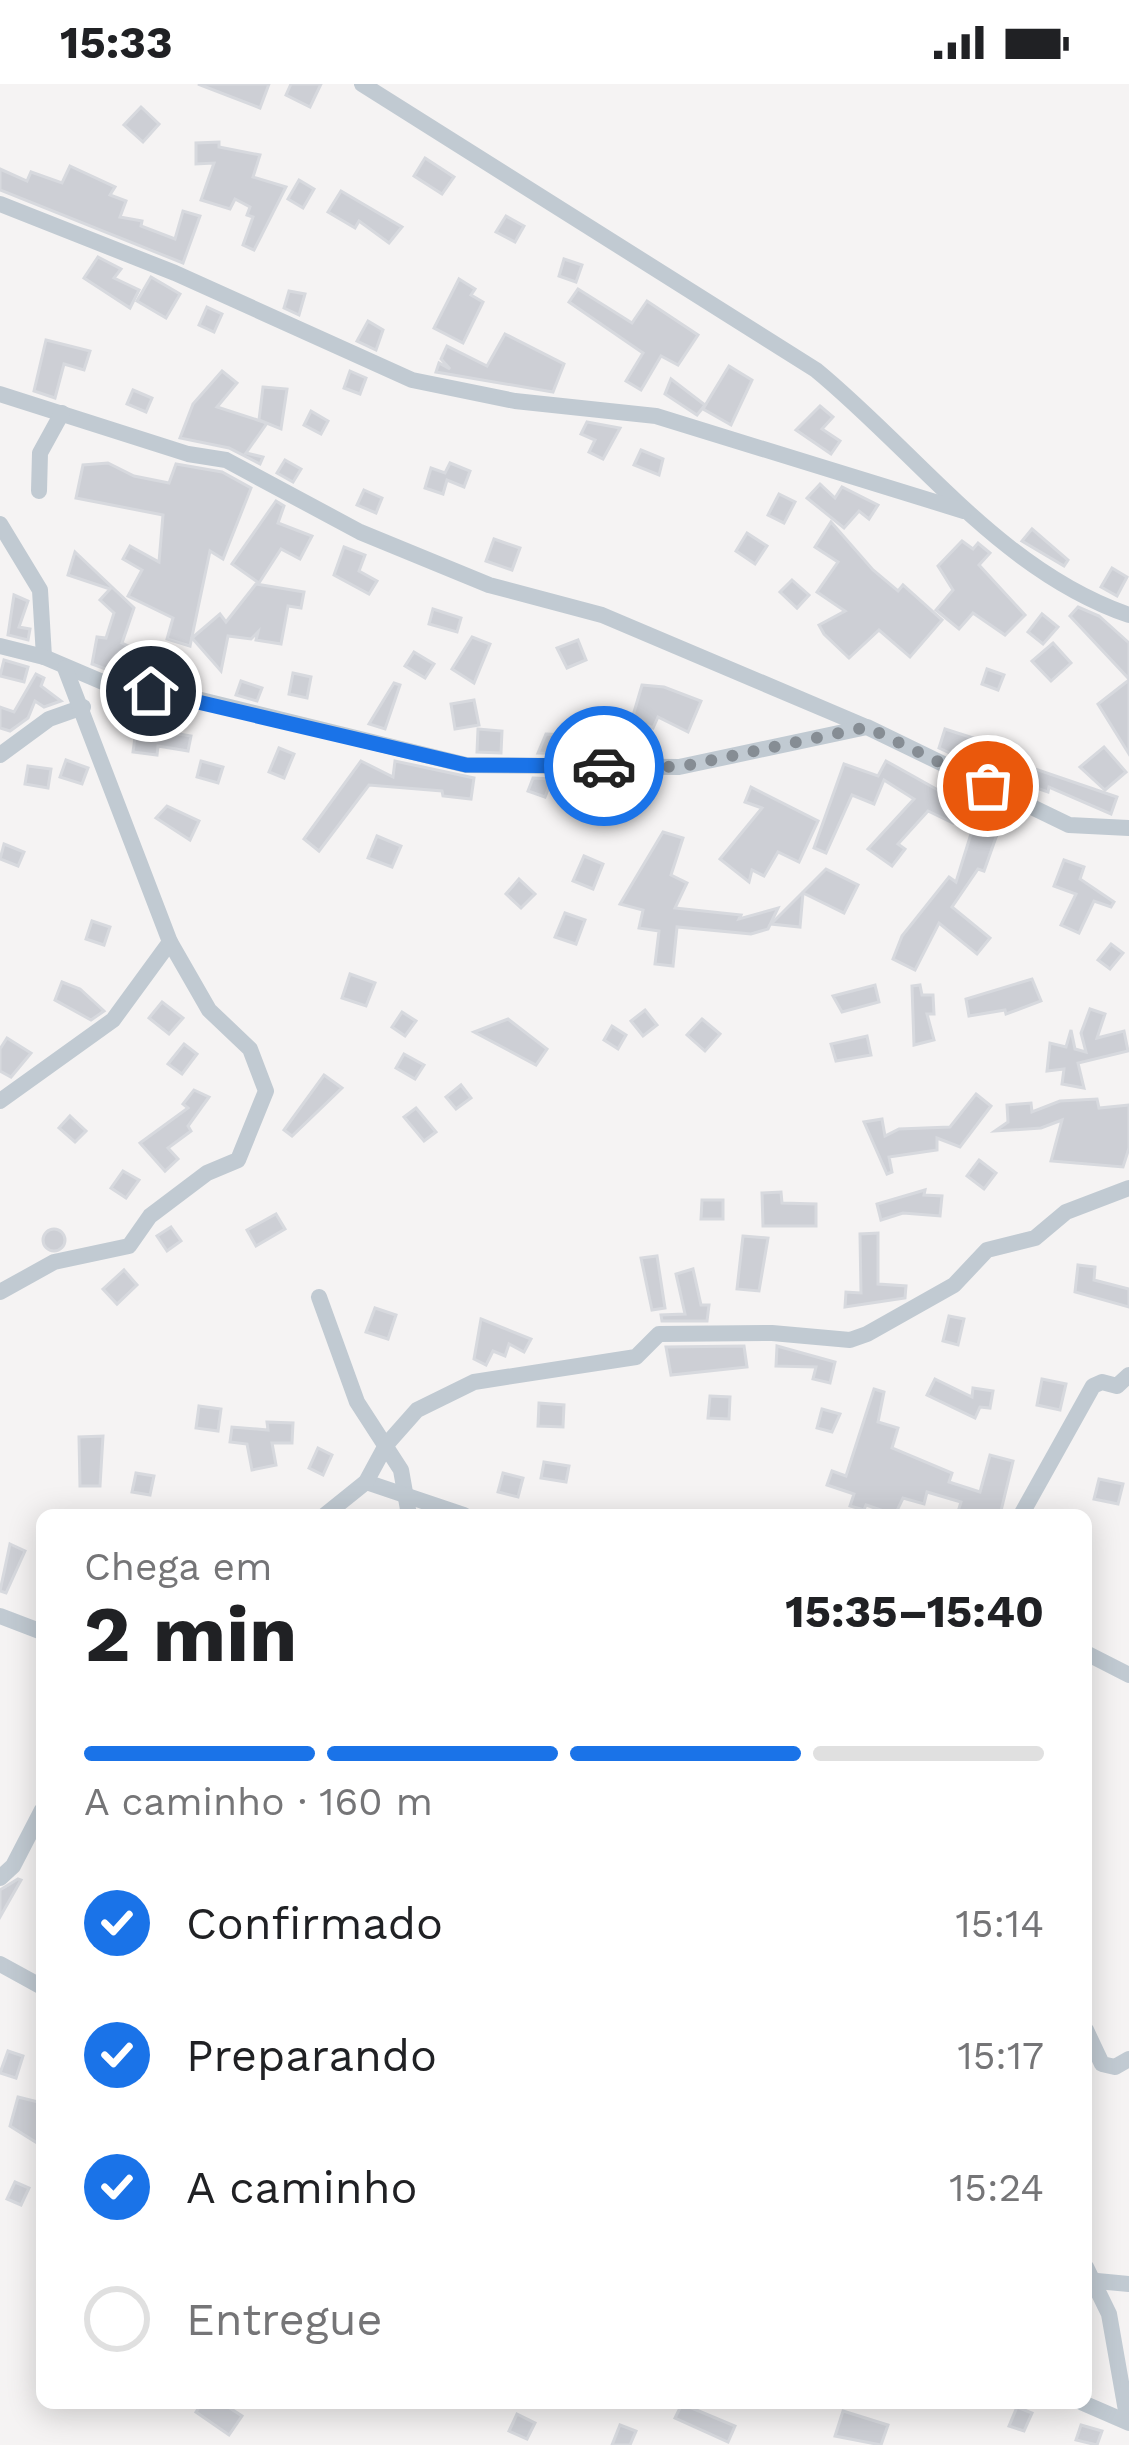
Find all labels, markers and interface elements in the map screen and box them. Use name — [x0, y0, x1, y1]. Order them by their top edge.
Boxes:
text: 15:33 — [60, 16, 173, 69]
pin — [100, 640, 202, 742]
icon: home — [118, 658, 184, 724]
courier — [544, 706, 664, 826]
icon: car — [571, 733, 637, 799]
pin — [937, 735, 1039, 837]
icon: bag — [955, 753, 1021, 819]
text: Chega em — [84, 1544, 272, 1589]
text: 15:35–15:40 — [785, 1585, 1044, 1638]
text: 2 min — [84, 1588, 297, 1680]
text: A caminho · 160 m — [84, 1779, 433, 1824]
icon: check — [84, 1890, 150, 1956]
text: Confirmado — [186, 1897, 443, 1950]
text: 15:14 — [956, 1901, 1044, 1946]
icon: check — [84, 2022, 150, 2088]
text: Preparando — [186, 2029, 437, 2082]
text: 15:17 — [957, 2033, 1044, 2078]
icon: check — [84, 2154, 150, 2220]
text: A caminho — [186, 2161, 417, 2214]
text: 15:24 — [949, 2165, 1044, 2210]
text: Entregue — [186, 2293, 382, 2346]

